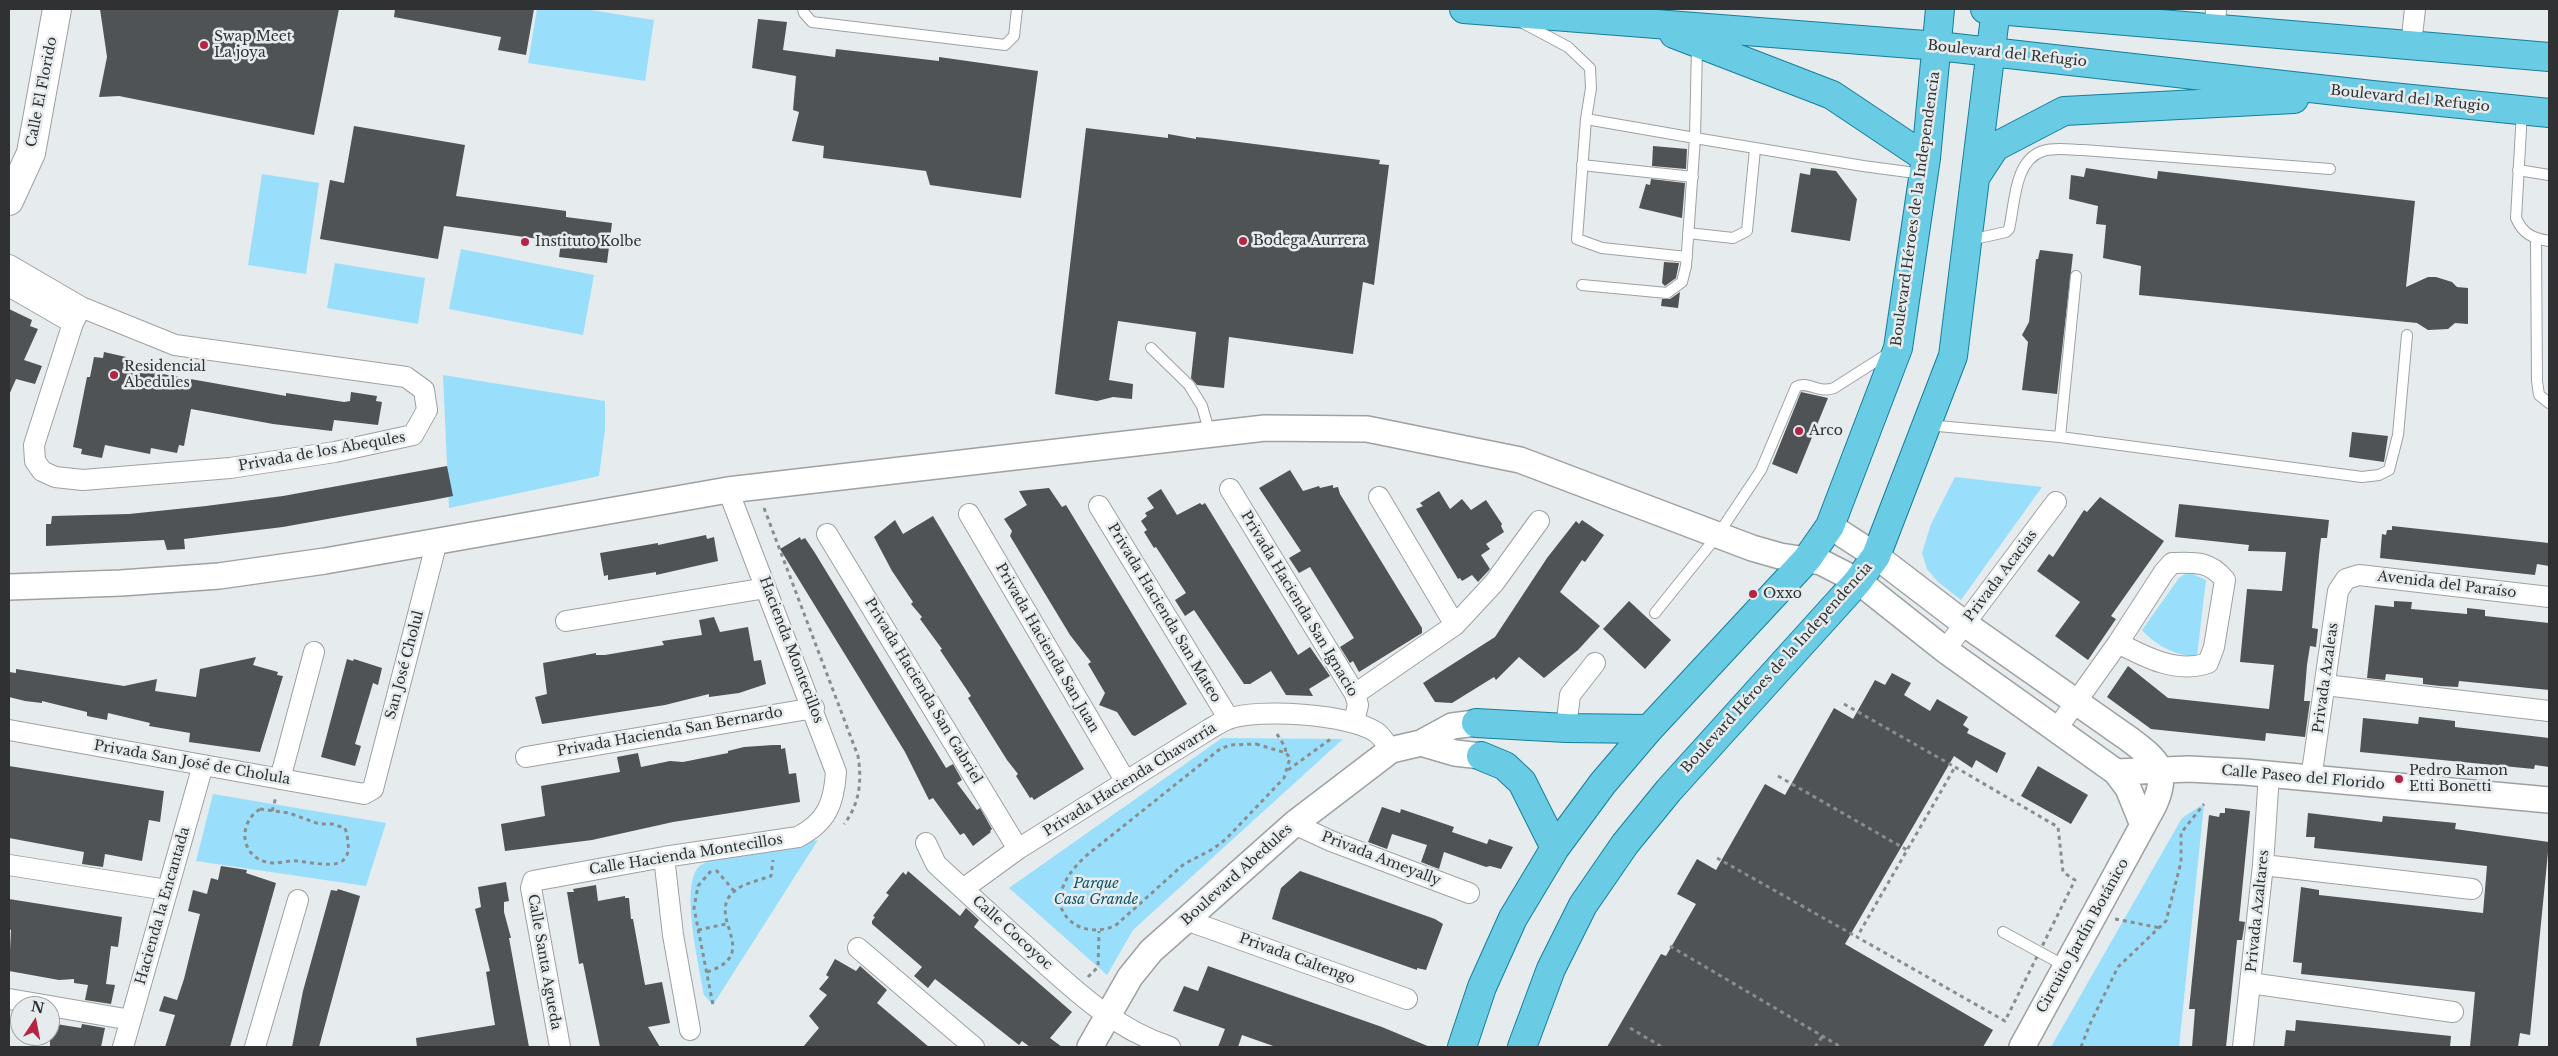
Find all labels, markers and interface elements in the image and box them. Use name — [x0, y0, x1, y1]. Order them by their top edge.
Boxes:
place label: Swap Meet La joya — [214, 29, 292, 62]
street label: Calle El Florido — [23, 35, 61, 149]
street label: Boulevard del Refugio — [1926, 37, 2088, 71]
marker: Swap Meet La joya — [198, 39, 210, 51]
street label: Boulevard Héroes de la Independencia — [1888, 70, 1944, 348]
street label: Boulevard del Refugio — [2329, 82, 2491, 116]
place label: Bodega Aurrera — [1253, 233, 1366, 249]
place label: Instituto Kolbe — [535, 234, 641, 250]
marker: Bodega Aurrera — [1237, 235, 1249, 247]
marker: Instituto Kolbe — [519, 236, 531, 248]
place label: Residencial Abedules — [124, 359, 206, 392]
marker: Residencial Abedules — [108, 369, 120, 381]
place label: Arco — [1809, 423, 1843, 439]
marker: Arco — [1793, 425, 1805, 437]
street label: Privada de los Abequles — [237, 429, 407, 475]
street label: Privada Hacienda San Ignacio — [1237, 508, 1361, 700]
street label: Privada Hacienda San Mateo — [1104, 520, 1224, 706]
street label: Privada Acacias — [1961, 527, 2041, 625]
street label: Boulevard Héroes de la Independencia — [1678, 559, 1876, 777]
street label: Privada Hacienda San Juan — [992, 560, 1102, 736]
street label: Avenida del Paraíso — [2377, 568, 2517, 602]
street label: Hacienda Montecillos — [755, 574, 827, 726]
place label: Oxxo — [1763, 586, 1802, 602]
marker: Oxxo — [1747, 588, 1759, 600]
street label: Privada Hacienda San Gabriel — [861, 595, 985, 787]
street label: San José Cholul — [382, 609, 428, 721]
street label: Privada Azaleas — [2310, 622, 2342, 734]
street label: Privada Hacienda San Bernardo — [556, 704, 784, 760]
street label: Privada Hacienda Chavarría — [1040, 720, 1220, 840]
street label: Privada San José de Cholula — [92, 737, 292, 789]
street label: Calle Paseo del Florido — [2221, 762, 2385, 794]
place label: Pedro Ramon Etti Bonetti — [2409, 763, 2508, 796]
marker: Pedro Ramon Etti Bonetti — [2393, 773, 2405, 785]
street label: Boulevard Abedules — [1178, 821, 1296, 929]
street label: Hacienda la Encantada — [132, 825, 194, 987]
street label: Privada Ameyally — [1319, 828, 1443, 890]
street label: Calle Hacienda Montecillos — [588, 831, 784, 879]
street label: Privada Azaltares — [2243, 849, 2273, 973]
street label: Circuito Jardín Botánico — [2033, 856, 2133, 1016]
park label: Parque Casa Grande — [1054, 876, 1138, 909]
street label: Calle Santa Agueda — [524, 893, 564, 1031]
street label: Calle Cocoyoc — [968, 893, 1056, 973]
street label: Privada Caltengo — [1237, 930, 1357, 988]
north arrow — [10, 996, 60, 1046]
text: N — [29, 997, 46, 1017]

